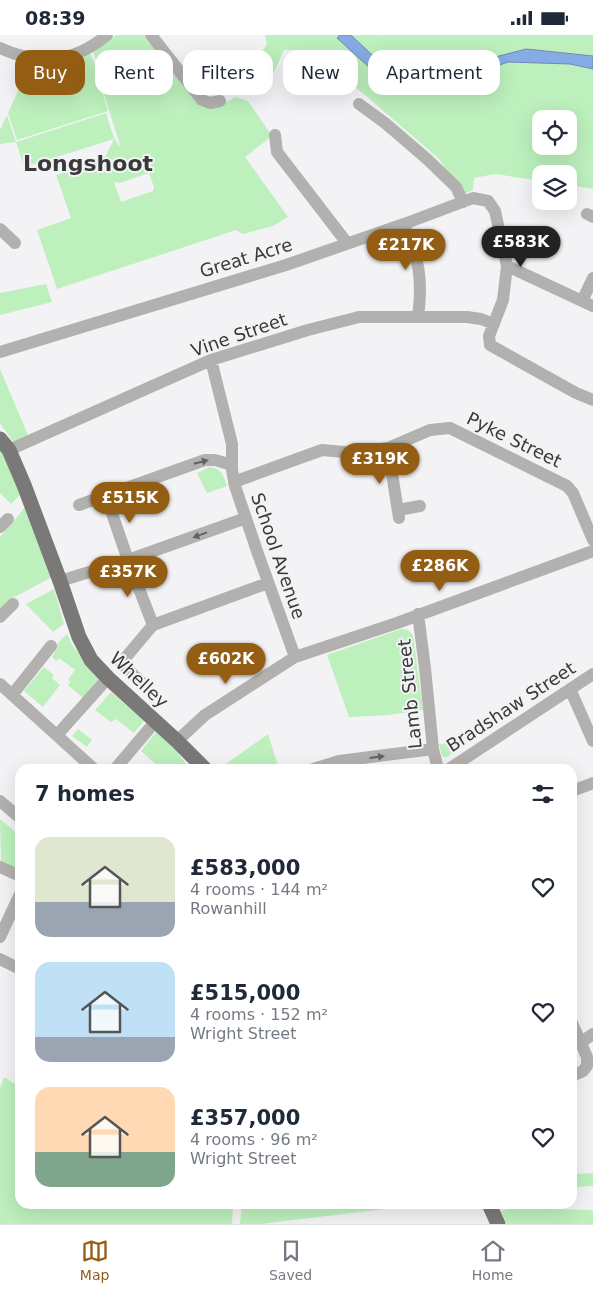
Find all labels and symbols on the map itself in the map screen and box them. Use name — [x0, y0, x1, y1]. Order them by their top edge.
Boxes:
district label: Longshoot — [23, 151, 154, 176]
pin: £583K — [486, 225, 556, 268]
pin: £217K — [371, 229, 441, 271]
street label: Great Acre — [197, 233, 295, 282]
street label: Vine Street — [188, 308, 289, 361]
street label: Pyke Street — [463, 408, 565, 472]
pin: £319K — [345, 443, 415, 485]
one-way arrow — [194, 458, 209, 466]
pin: £515K — [95, 481, 165, 524]
street label: School Avenue — [247, 490, 310, 622]
one-way arrow — [192, 531, 207, 539]
pin: £286K — [405, 549, 475, 592]
pin: £357K — [93, 555, 163, 598]
street label: Lamb Street — [393, 638, 426, 750]
pin: £602K — [191, 643, 261, 685]
street label: Whelley — [106, 647, 173, 712]
street label: Bradshaw Street — [442, 657, 579, 756]
one-way arrow — [370, 752, 386, 760]

